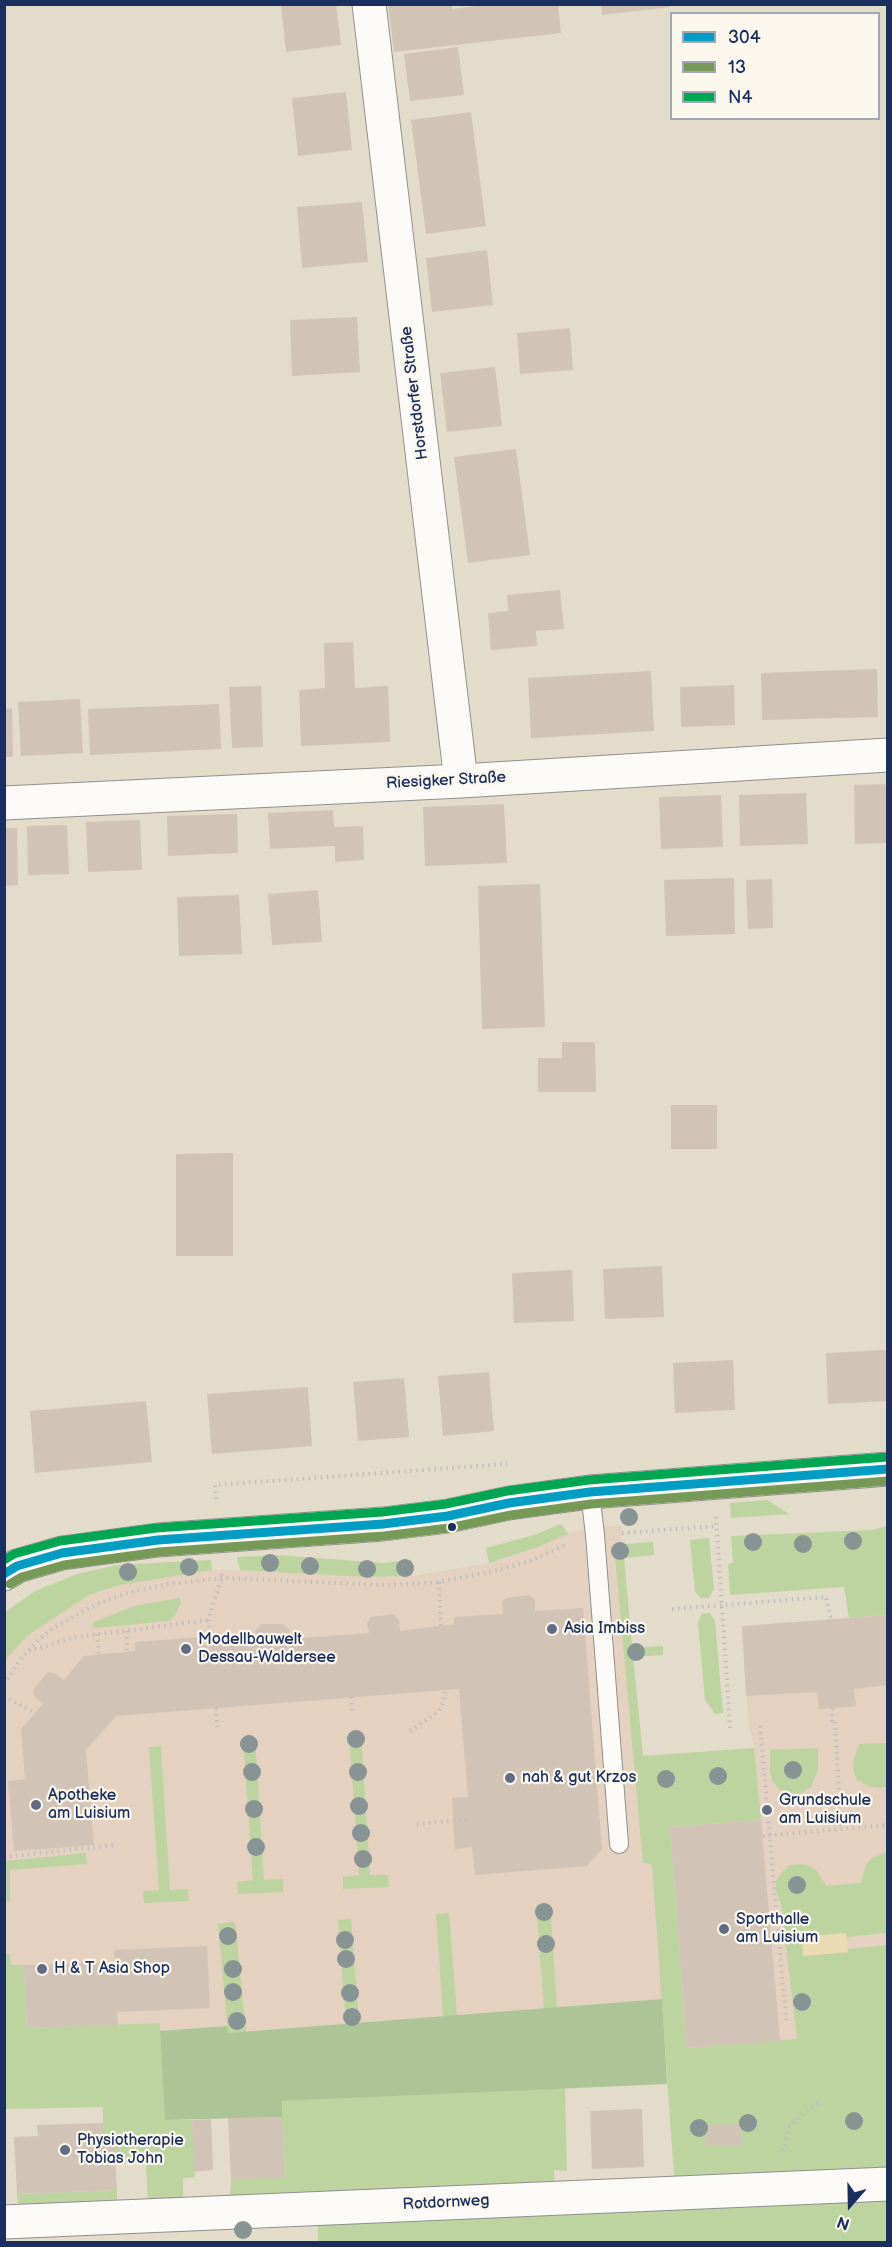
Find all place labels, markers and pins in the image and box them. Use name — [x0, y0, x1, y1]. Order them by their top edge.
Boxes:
unlabelled marker — [446, 1521, 458, 1533]
place label: Asia Imbiss — [564, 1619, 645, 1639]
marker: Asia Imbiss — [545, 1622, 559, 1636]
place label: Modellbauwelt Dessau-Waldersee — [198, 1630, 336, 1668]
marker: Modellbauwelt Dessau-Waldersee — [179, 1642, 193, 1656]
place label: nah & gut Krzos — [522, 1768, 636, 1788]
marker: nah & gut Krzos — [503, 1771, 517, 1785]
place label: Apotheke am Luisium — [48, 1786, 130, 1824]
place label: Grundschule am Luisium — [779, 1791, 871, 1829]
marker: Apotheke am Luisium — [29, 1798, 43, 1812]
marker: Grundschule am Luisium — [760, 1803, 774, 1817]
place label: Sporthalle am Luisium — [736, 1910, 818, 1948]
marker: Sporthalle am Luisium — [717, 1922, 731, 1936]
place label: H & T Asia Shop — [54, 1959, 170, 1979]
marker: H & T Asia Shop — [35, 1962, 49, 1976]
place label: Physiotherapie Tobias John — [77, 2131, 184, 2169]
marker: Physiotherapie Tobias John — [58, 2143, 72, 2157]

